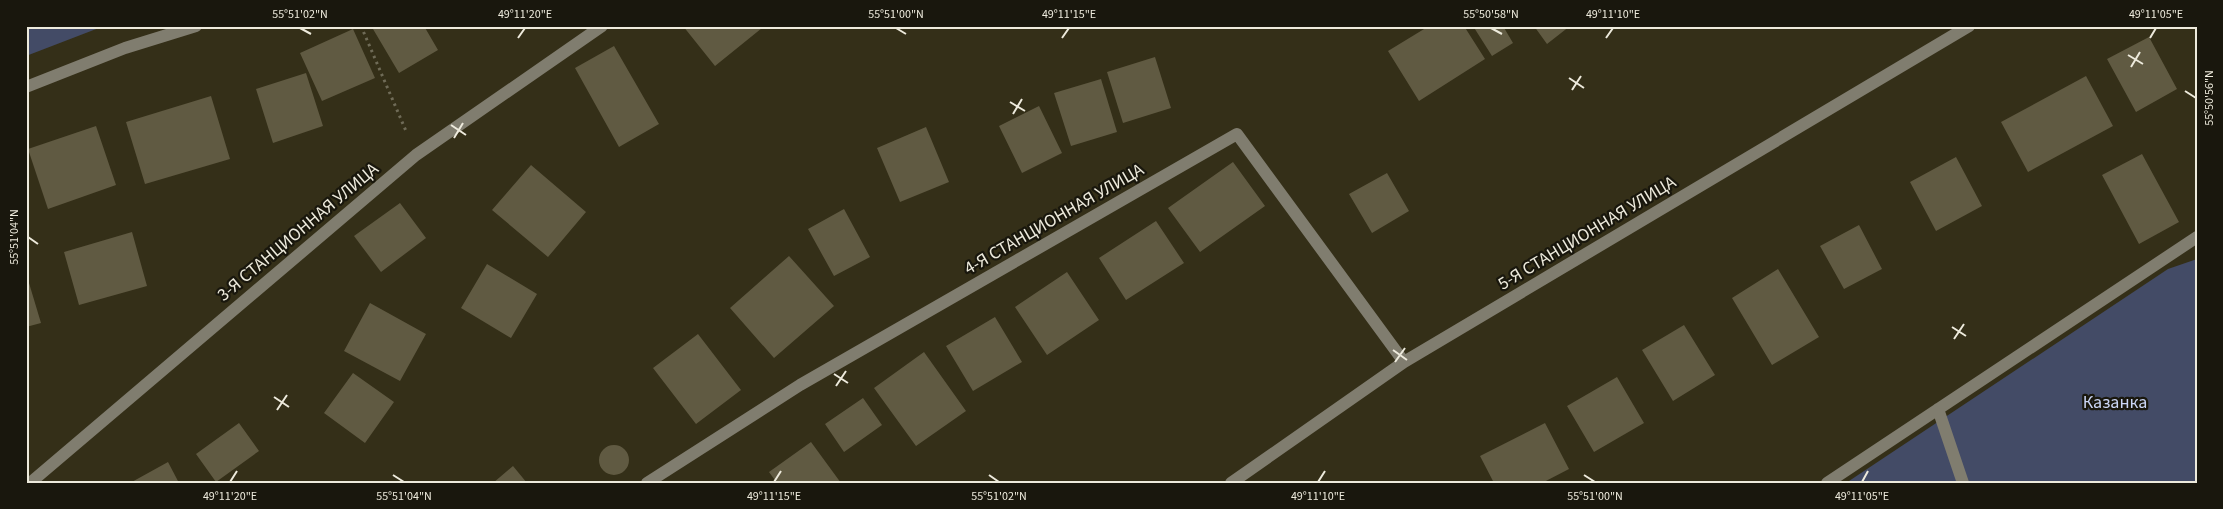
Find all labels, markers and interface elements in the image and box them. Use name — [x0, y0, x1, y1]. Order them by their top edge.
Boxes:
text: 55°51'02"N — [272, 6, 328, 23]
text: 49°11'20"E — [498, 6, 552, 23]
text: 55°51'00"N — [868, 6, 924, 23]
text: 49°11'15"E — [1042, 6, 1096, 23]
text: 55°50'58"N — [1463, 6, 1519, 23]
text: 49°11'10"E — [1586, 6, 1640, 23]
text: 49°11'05"E — [2129, 6, 2183, 23]
text: 55°50'56"N — [2201, 70, 2218, 126]
street label: 3-Я СТАНЦИОННАЯ УЛИЦА — [212, 157, 384, 307]
street label: 4-Я СТАНЦИОННАЯ УЛИЦА — [959, 157, 1149, 281]
street label: 5-Я СТАНЦИОННАЯ УЛИЦА — [1493, 170, 1681, 296]
text: 55°51'04"N — [6, 209, 23, 265]
park label: Казанка — [2083, 390, 2147, 415]
text: 49°11'20"E — [203, 488, 257, 505]
text: 55°51'04"N — [376, 488, 432, 505]
text: 49°11'15"E — [747, 488, 801, 505]
text: 55°51'02"N — [971, 488, 1027, 505]
text: 49°11'10"E — [1291, 488, 1345, 505]
text: 55°51'00"N — [1567, 488, 1623, 505]
text: 49°11'05"E — [1835, 488, 1889, 505]

